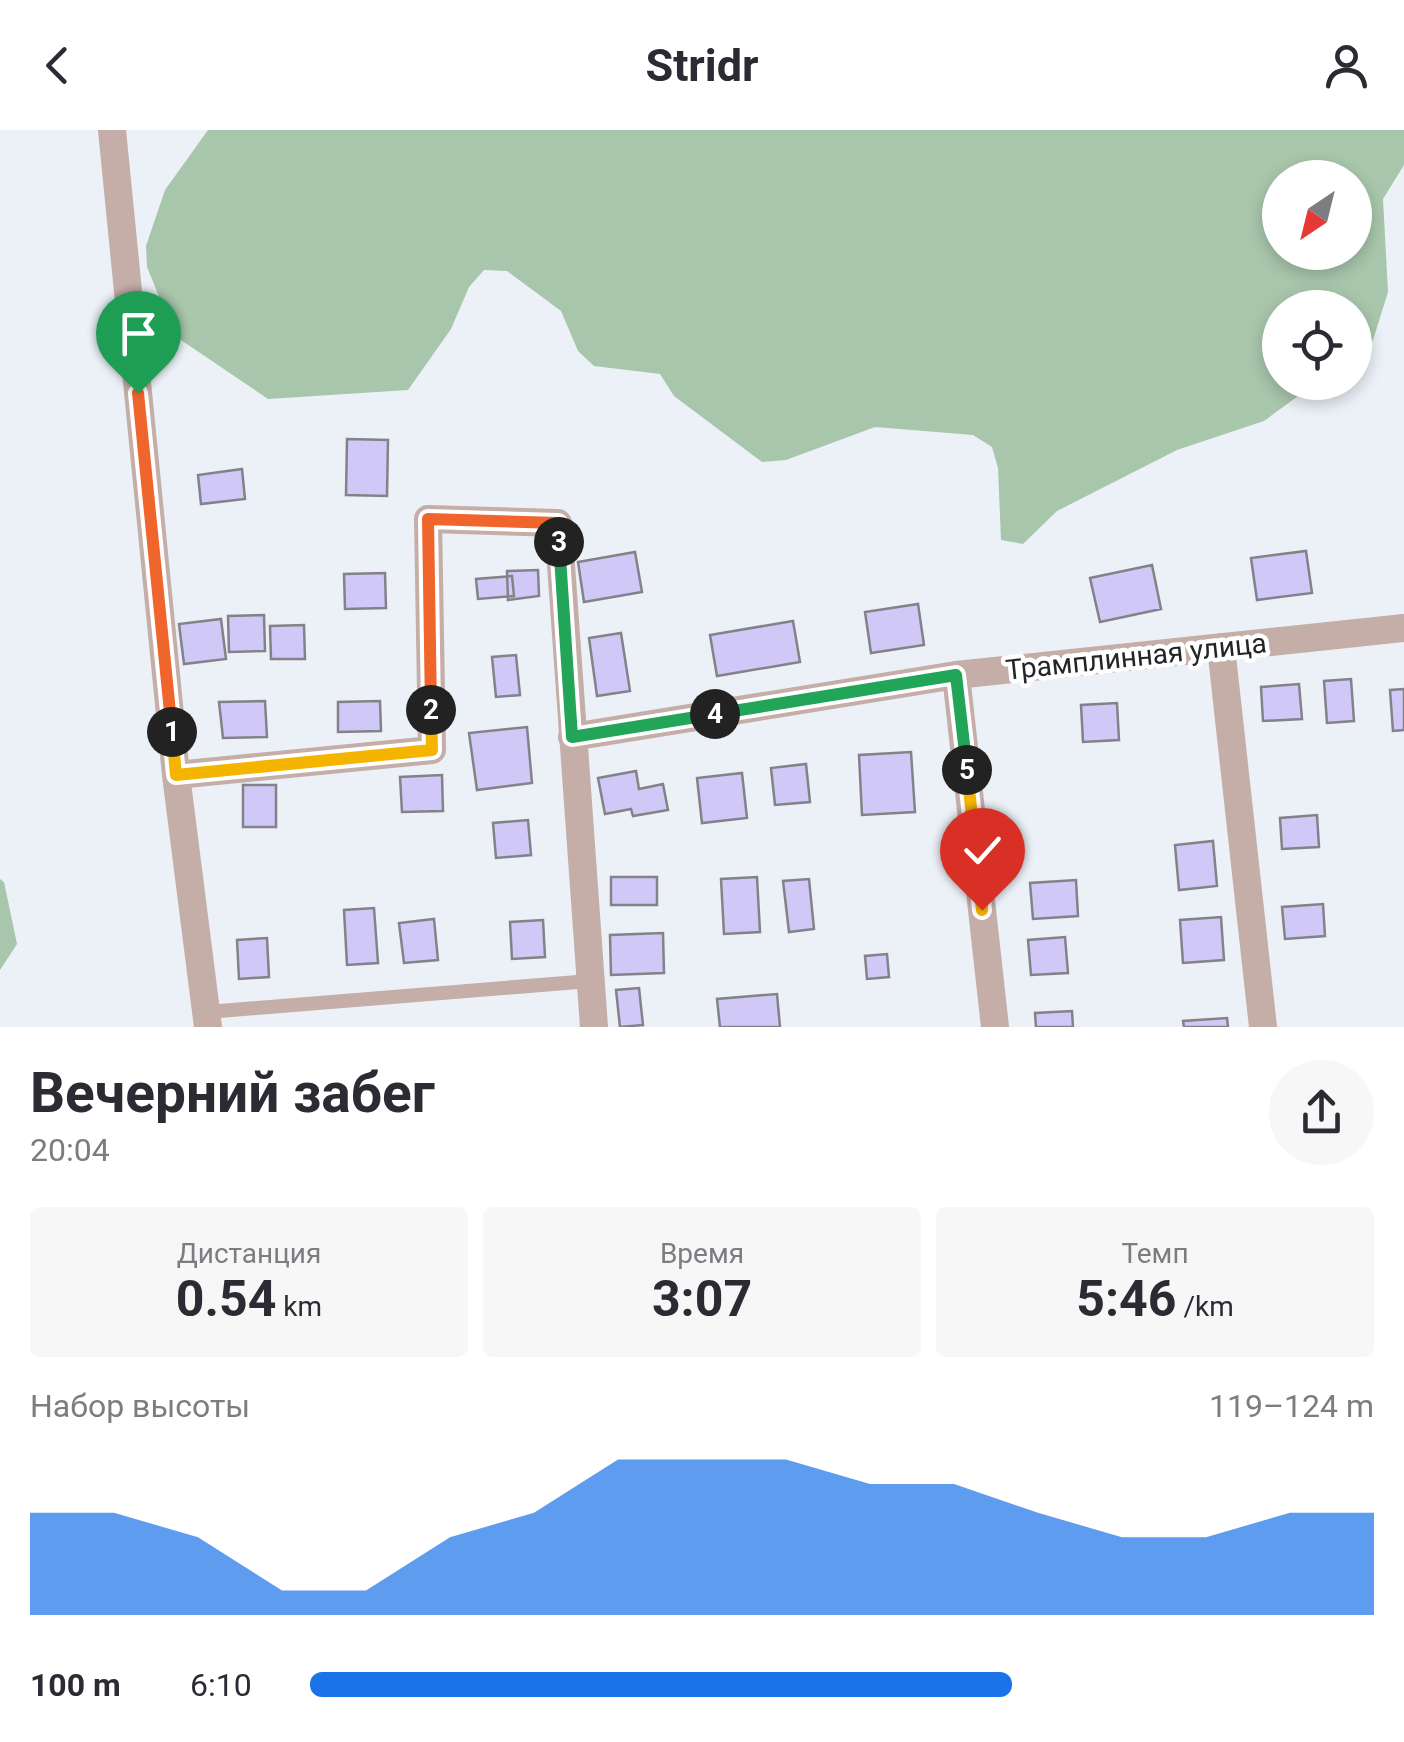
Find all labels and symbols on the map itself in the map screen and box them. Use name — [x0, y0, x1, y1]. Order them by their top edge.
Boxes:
north arrow — [1262, 160, 1372, 270]
pin — [96, 291, 181, 394]
pin: 3 — [534, 517, 584, 567]
street label: Трамплинная улица — [1004, 626, 1268, 687]
pin: 2 — [406, 685, 456, 735]
pin: 4 — [690, 689, 740, 739]
pin: 1 — [147, 707, 197, 757]
pin: 5 — [942, 745, 992, 795]
pin — [940, 808, 1025, 911]

